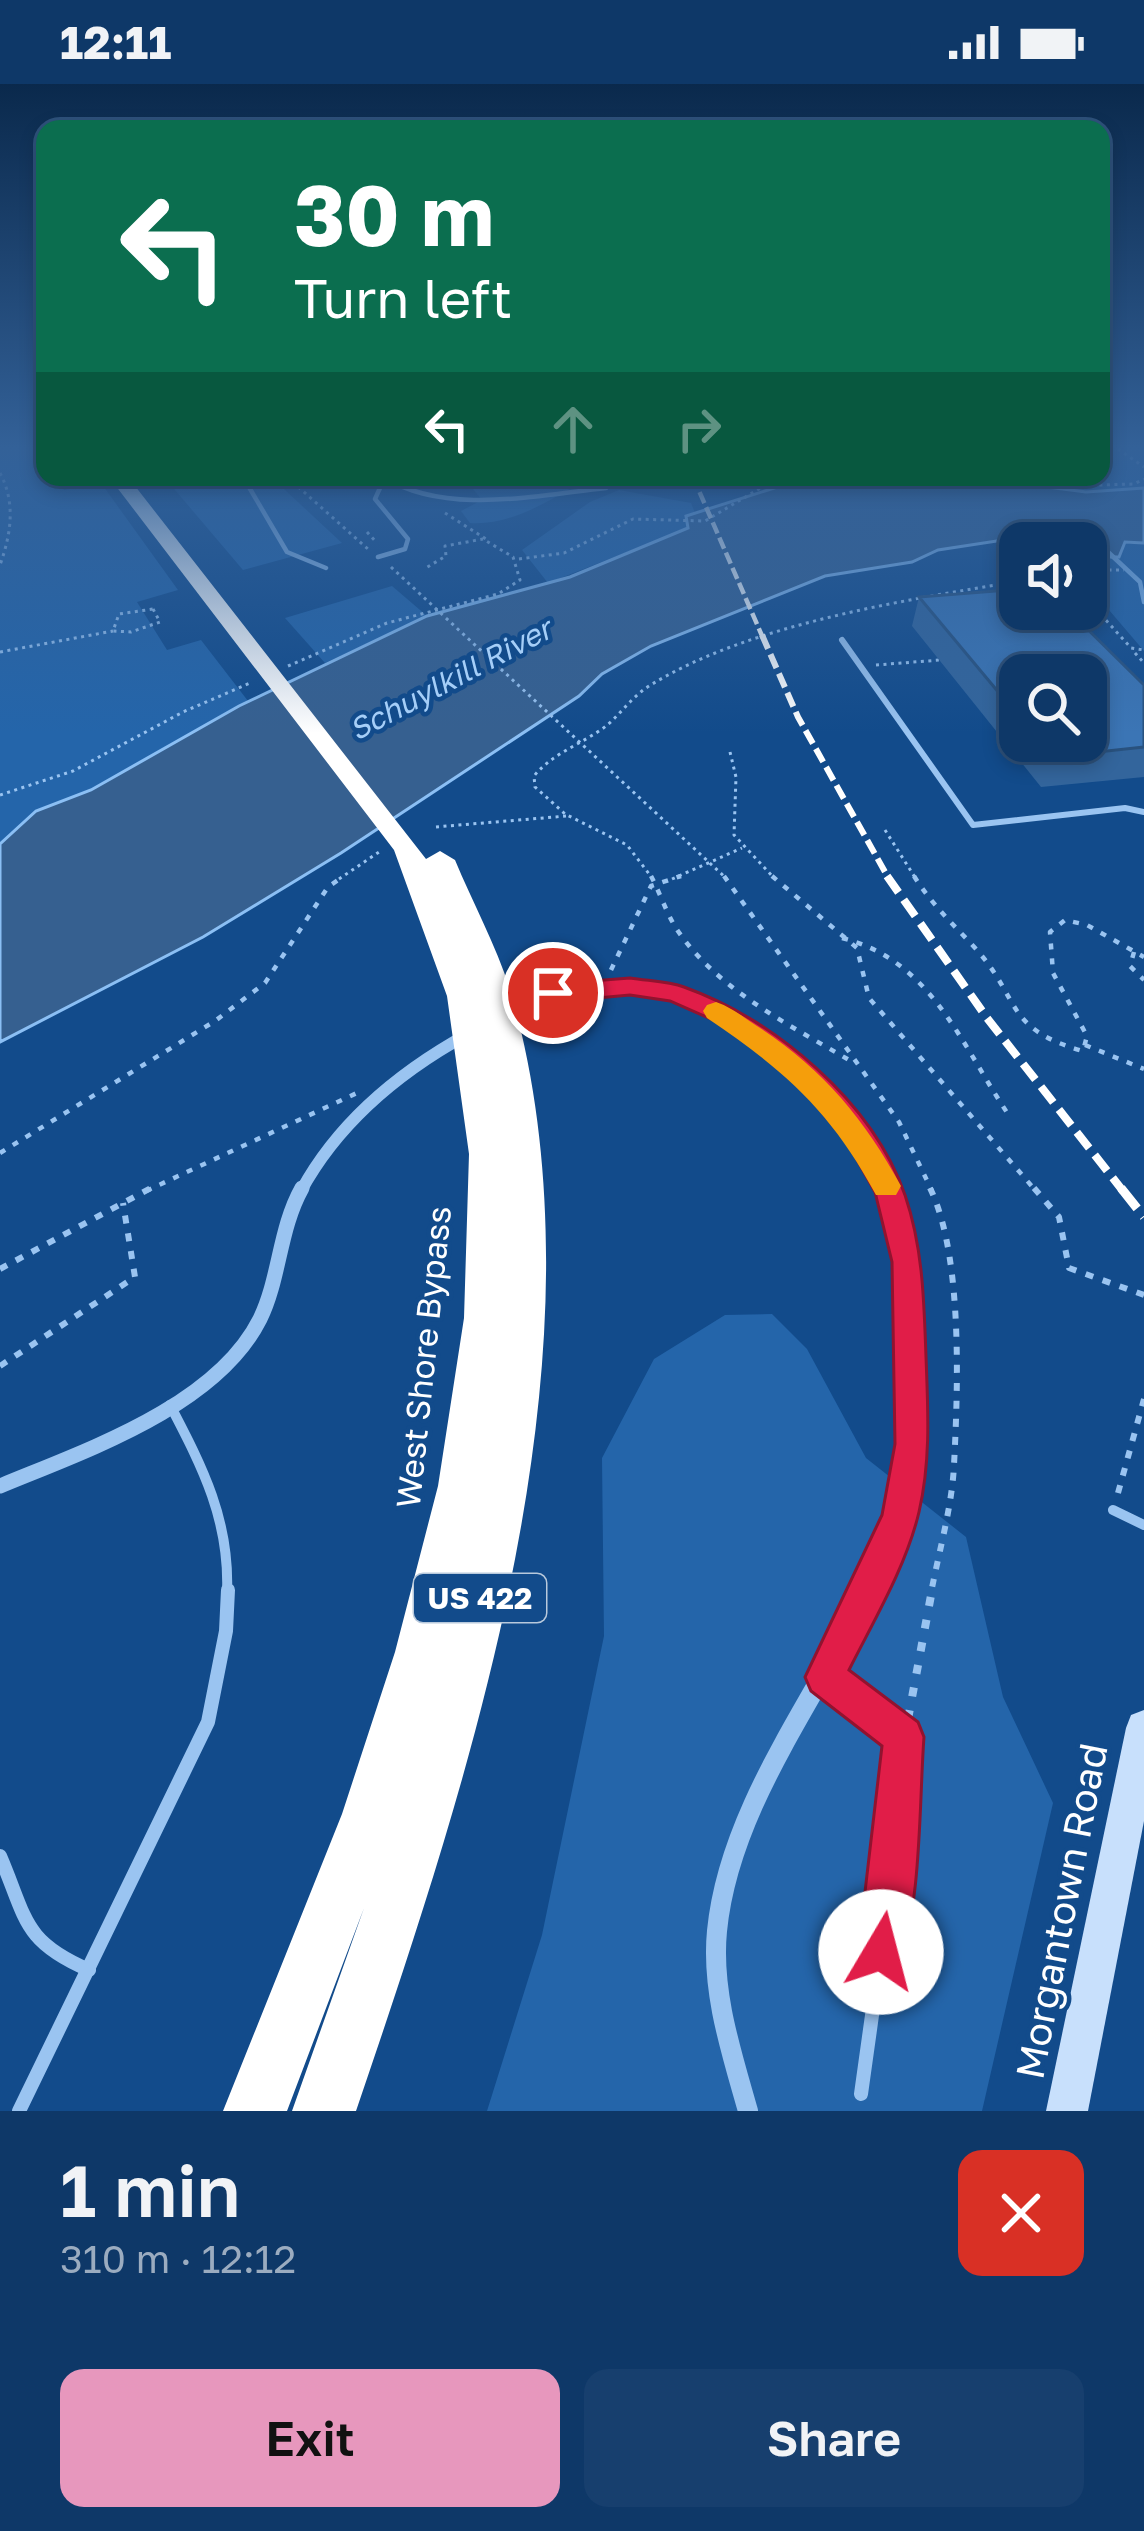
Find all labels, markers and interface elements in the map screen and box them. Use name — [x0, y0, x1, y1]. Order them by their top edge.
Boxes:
text: 12:11 — [60, 15, 171, 69]
text: 30 m — [294, 164, 494, 264]
icon: left — [96, 168, 252, 324]
text: Turn left — [294, 265, 512, 330]
icon: left — [414, 396, 480, 462]
icon: ahead — [540, 396, 606, 462]
icon: right — [666, 396, 732, 462]
map controls — [999, 522, 1107, 762]
button: sound — [999, 522, 1107, 630]
water label: Schuylkill River — [343, 609, 561, 747]
button: search — [999, 654, 1107, 762]
pin — [502, 942, 604, 1044]
icon: arrive — [520, 960, 586, 1026]
street label: West Shore Bypass — [388, 1204, 458, 1510]
road number: US 422 — [414, 1574, 546, 1622]
street label: Morgantown Road — [1005, 1739, 1117, 2083]
position arrow — [818, 1889, 944, 2015]
text: 1 min — [60, 2146, 240, 2233]
button: close — [958, 2150, 1084, 2276]
text: 310 m · 12:12 — [60, 2235, 296, 2282]
button: Exit — [60, 2369, 560, 2507]
button: Share — [584, 2369, 1084, 2507]

